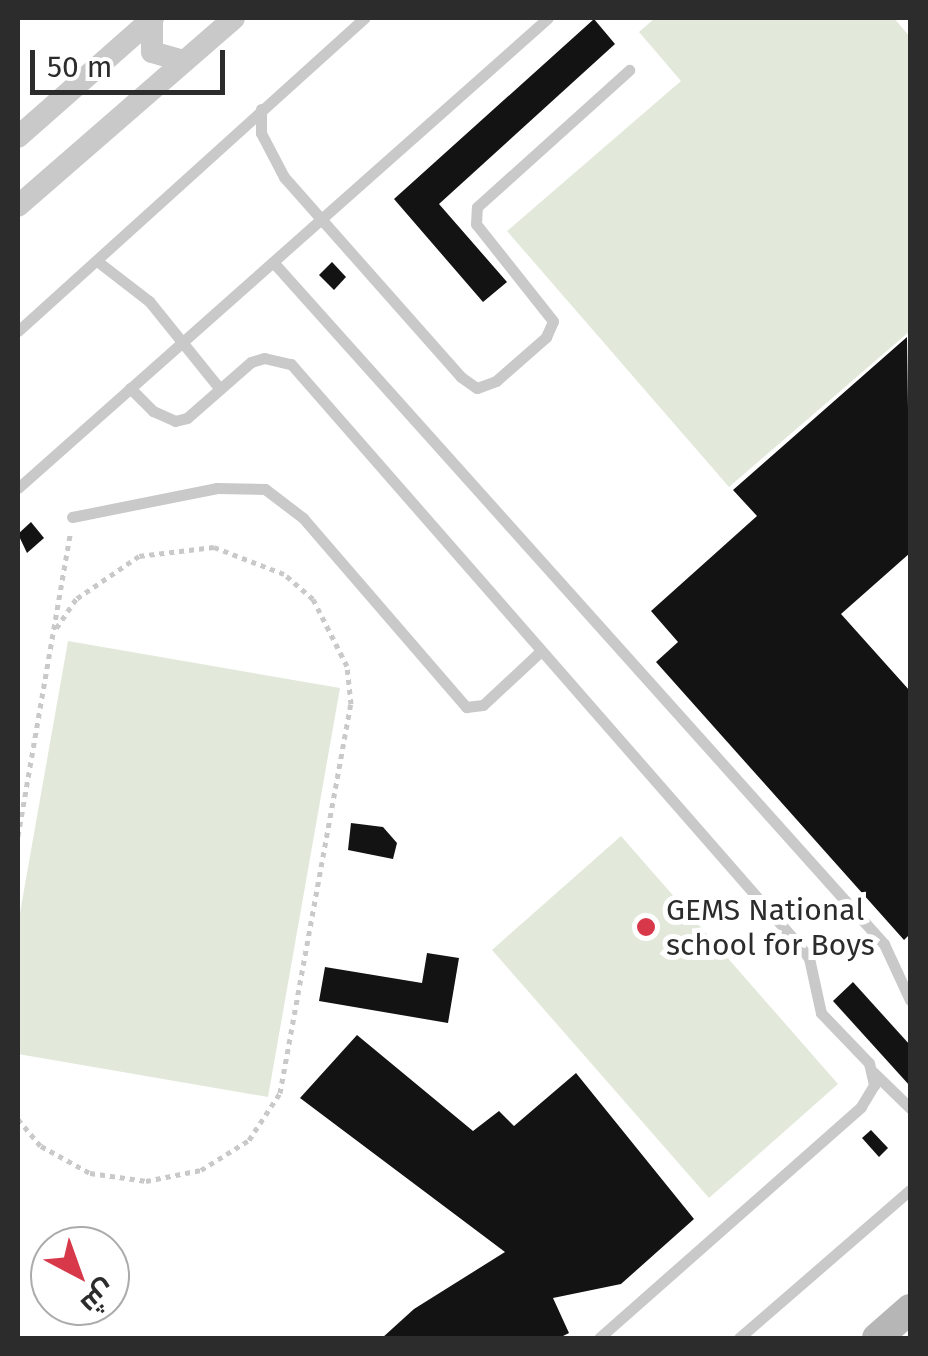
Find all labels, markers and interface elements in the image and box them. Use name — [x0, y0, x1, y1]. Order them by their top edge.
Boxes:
scale bar — [35, 30, 230, 92]
text: 50 m — [47, 49, 112, 85]
place label: GEMS National school for Boys — [666, 892, 875, 962]
marker: GEMS National school for Boys — [635, 916, 657, 938]
north arrow — [30, 1226, 130, 1326]
text: ش — [74, 1273, 123, 1322]

